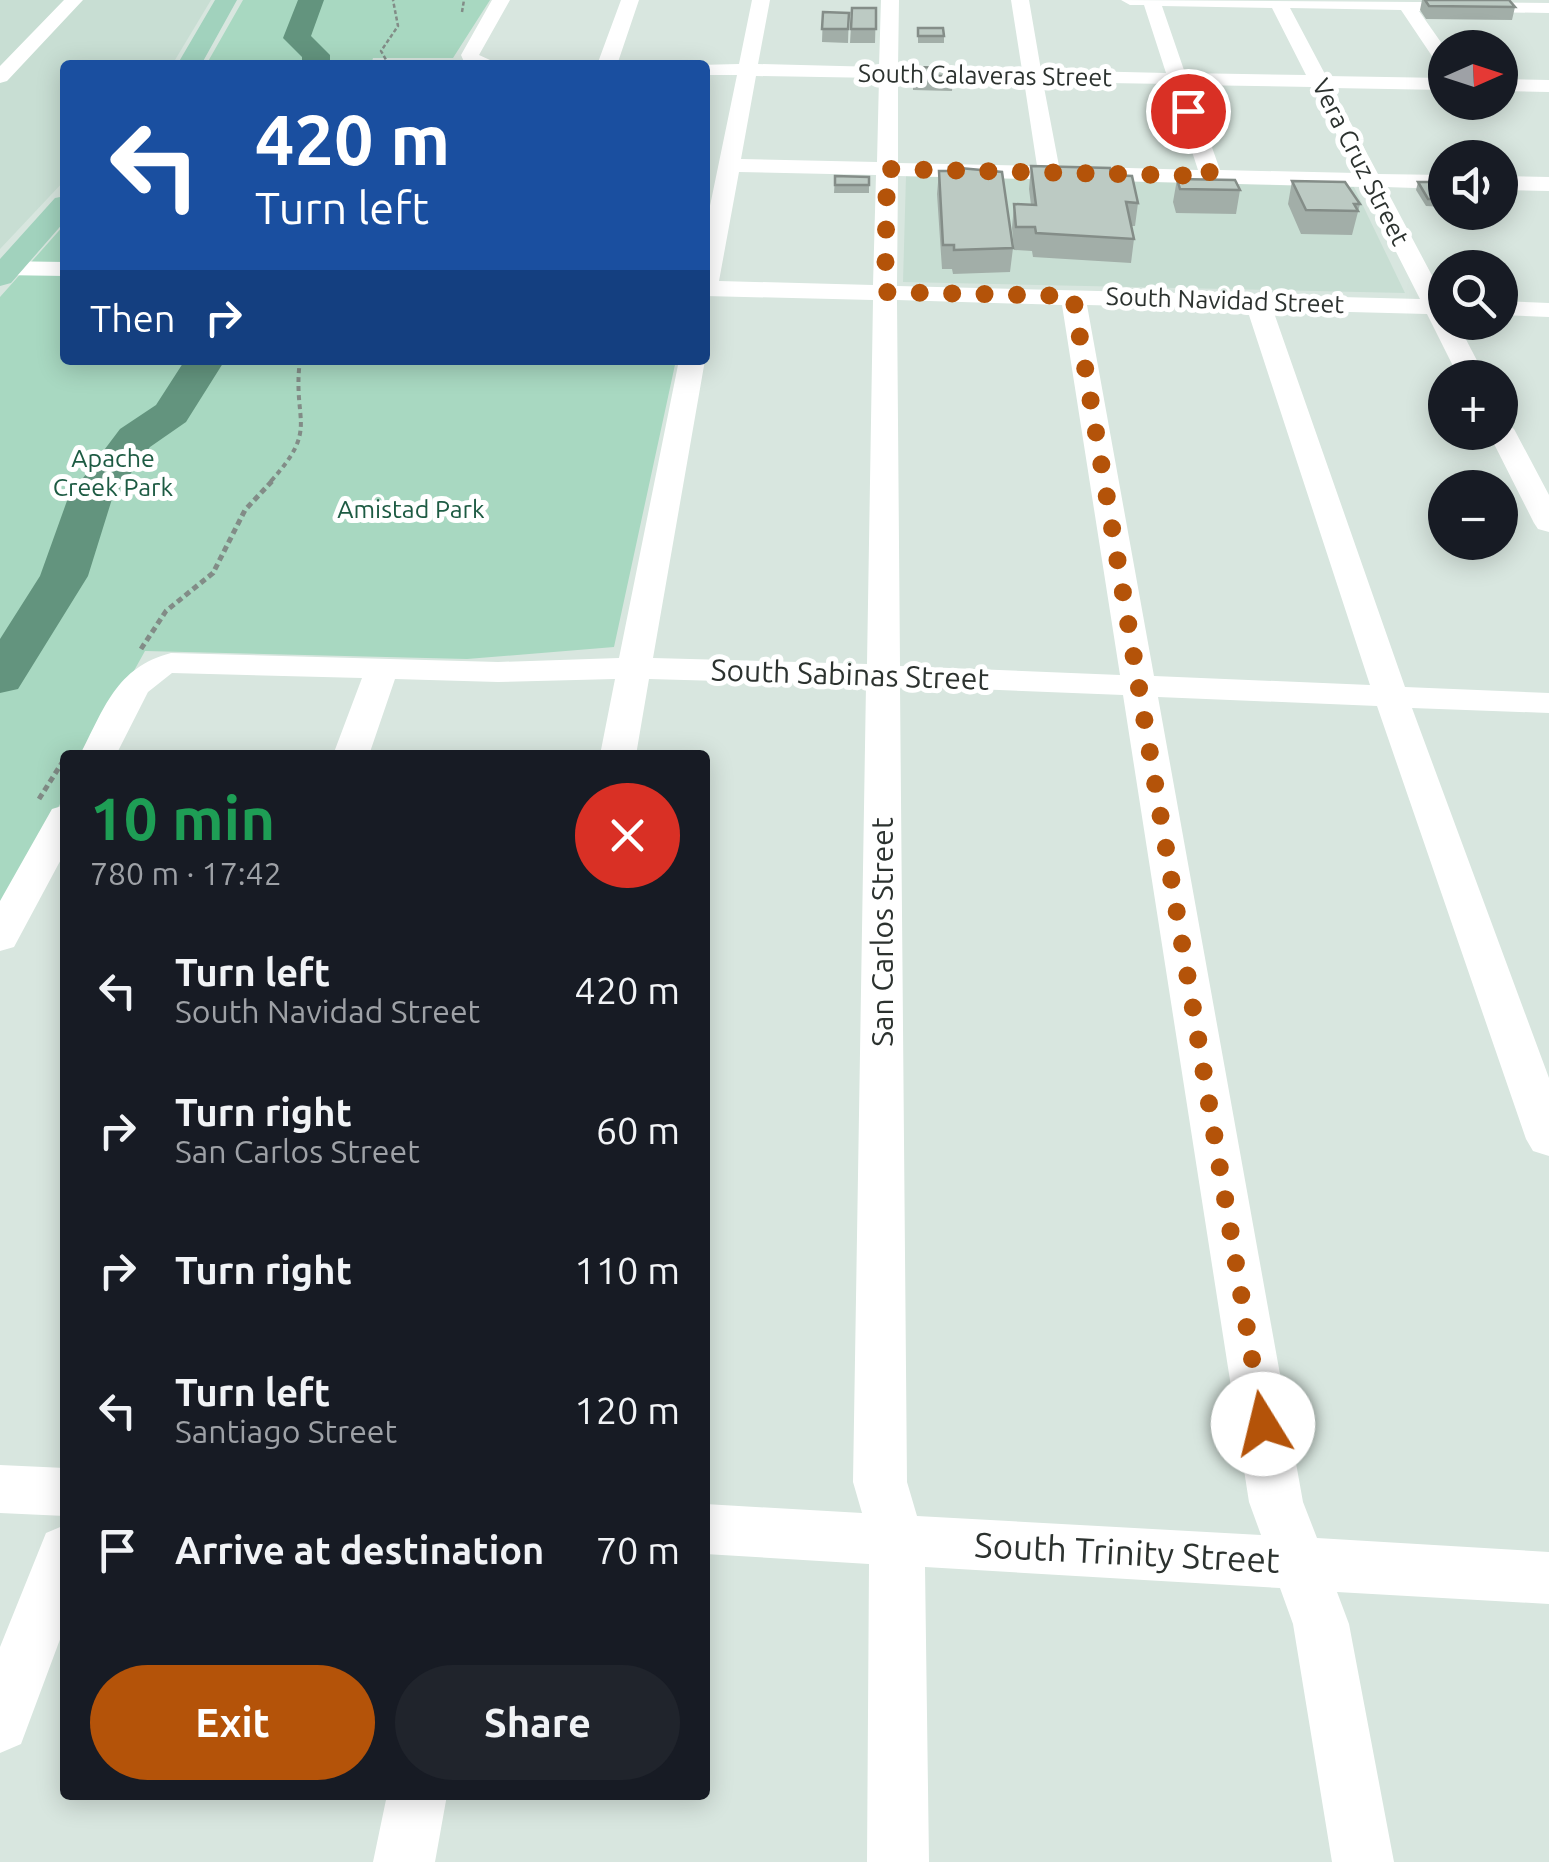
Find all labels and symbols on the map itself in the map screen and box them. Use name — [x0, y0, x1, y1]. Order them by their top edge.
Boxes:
north arrow — [1428, 30, 1518, 120]
street label: South Calaveras Street — [858, 59, 1112, 91]
pin — [1146, 69, 1231, 154]
street label: Vera Cruz Street — [1307, 74, 1415, 250]
street label: South Navidad Street — [1105, 282, 1345, 318]
park label: Apache Creek Park — [53, 444, 174, 501]
park label: Amistad Park — [337, 495, 485, 523]
street label: South Sabinas Street — [710, 652, 990, 696]
street label: San Carlos Street — [865, 817, 899, 1047]
position arrow — [1211, 1372, 1315, 1476]
street label: South Trinity Street — [973, 1524, 1281, 1580]

